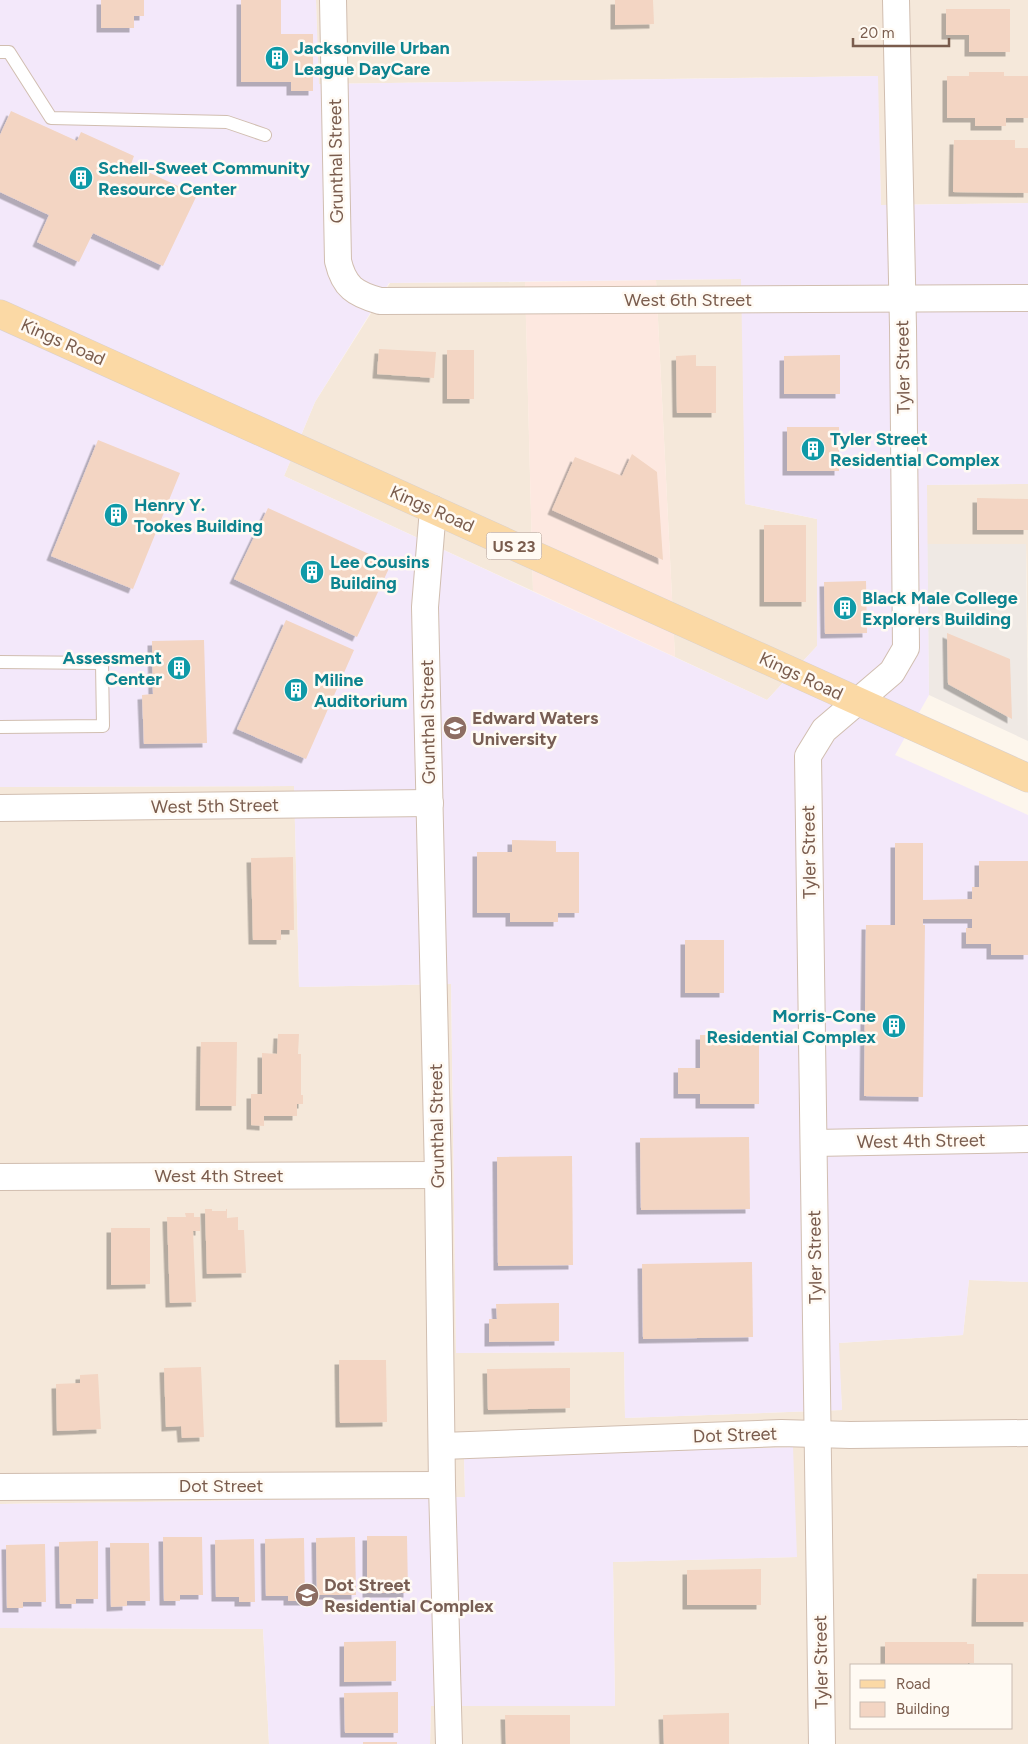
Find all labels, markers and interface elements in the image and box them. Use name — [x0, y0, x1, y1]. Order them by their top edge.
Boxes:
scale bar — [853, 15, 949, 47]
text: 20 m — [860, 24, 894, 42]
place label: Jacksonville Urban League DayCare — [294, 37, 450, 80]
building icon: Jacksonville Urban League DayCare — [264, 45, 290, 71]
street label: Grunthal Street — [324, 98, 348, 224]
place label: Schell-Sweet Community Resource Center — [98, 157, 311, 200]
building icon: Schell-Sweet Community Resource Center — [68, 165, 94, 191]
street label: West 6th Street — [624, 289, 752, 311]
street label: Kings Road — [17, 314, 109, 370]
street label: Tyler Street — [891, 320, 915, 414]
place label: Tyler Street Residential Complex — [830, 428, 1000, 471]
building icon: Tyler Street Residential Complex — [800, 436, 826, 462]
street label: Kings Road — [386, 481, 478, 537]
place label: Henry Y. Tookes Building — [134, 494, 263, 537]
building icon: Henry Y. Tookes Building — [103, 502, 129, 528]
road number: US 23 — [486, 532, 542, 560]
place label: Lee Cousins Building — [330, 551, 430, 594]
building icon: Lee Cousins Building — [299, 559, 325, 585]
place label: Black Male College Explorers Building — [862, 587, 1018, 630]
building icon: Black Male College Explorers Building — [832, 595, 858, 621]
place label: Assessment Center — [63, 647, 162, 690]
street label: Kings Road — [756, 647, 846, 705]
building icon: Assessment Center — [166, 655, 192, 681]
street label: Grunthal Street — [416, 659, 440, 785]
place label: Miline Auditorium — [314, 669, 408, 712]
building icon: Miline Auditorium — [283, 677, 309, 703]
place label: Edward Waters University — [472, 707, 599, 750]
school or university icon: Edward Waters University — [442, 715, 468, 741]
street label: West 5th Street — [151, 794, 279, 818]
street label: Tyler Street — [797, 805, 821, 899]
place label: Morris-Cone Residential Complex — [706, 1005, 876, 1048]
building icon: Morris-Cone Residential Complex — [881, 1013, 907, 1039]
street label: Grunthal Street — [425, 1063, 449, 1189]
street label: West 4th Street — [856, 1129, 986, 1153]
street label: West 4th Street — [155, 1165, 284, 1187]
street label: Tyler Street — [803, 1210, 827, 1304]
street label: Dot Street — [692, 1423, 778, 1447]
street label: Dot Street — [179, 1475, 263, 1497]
place label: Dot Street Residential Complex — [324, 1574, 494, 1617]
school or university icon: Dot Street Residential Complex — [294, 1582, 320, 1608]
street label: Tyler Street — [809, 1615, 833, 1709]
legend — [850, 1664, 1013, 1729]
text: Road — [896, 1675, 931, 1693]
text: Building — [896, 1700, 950, 1718]

